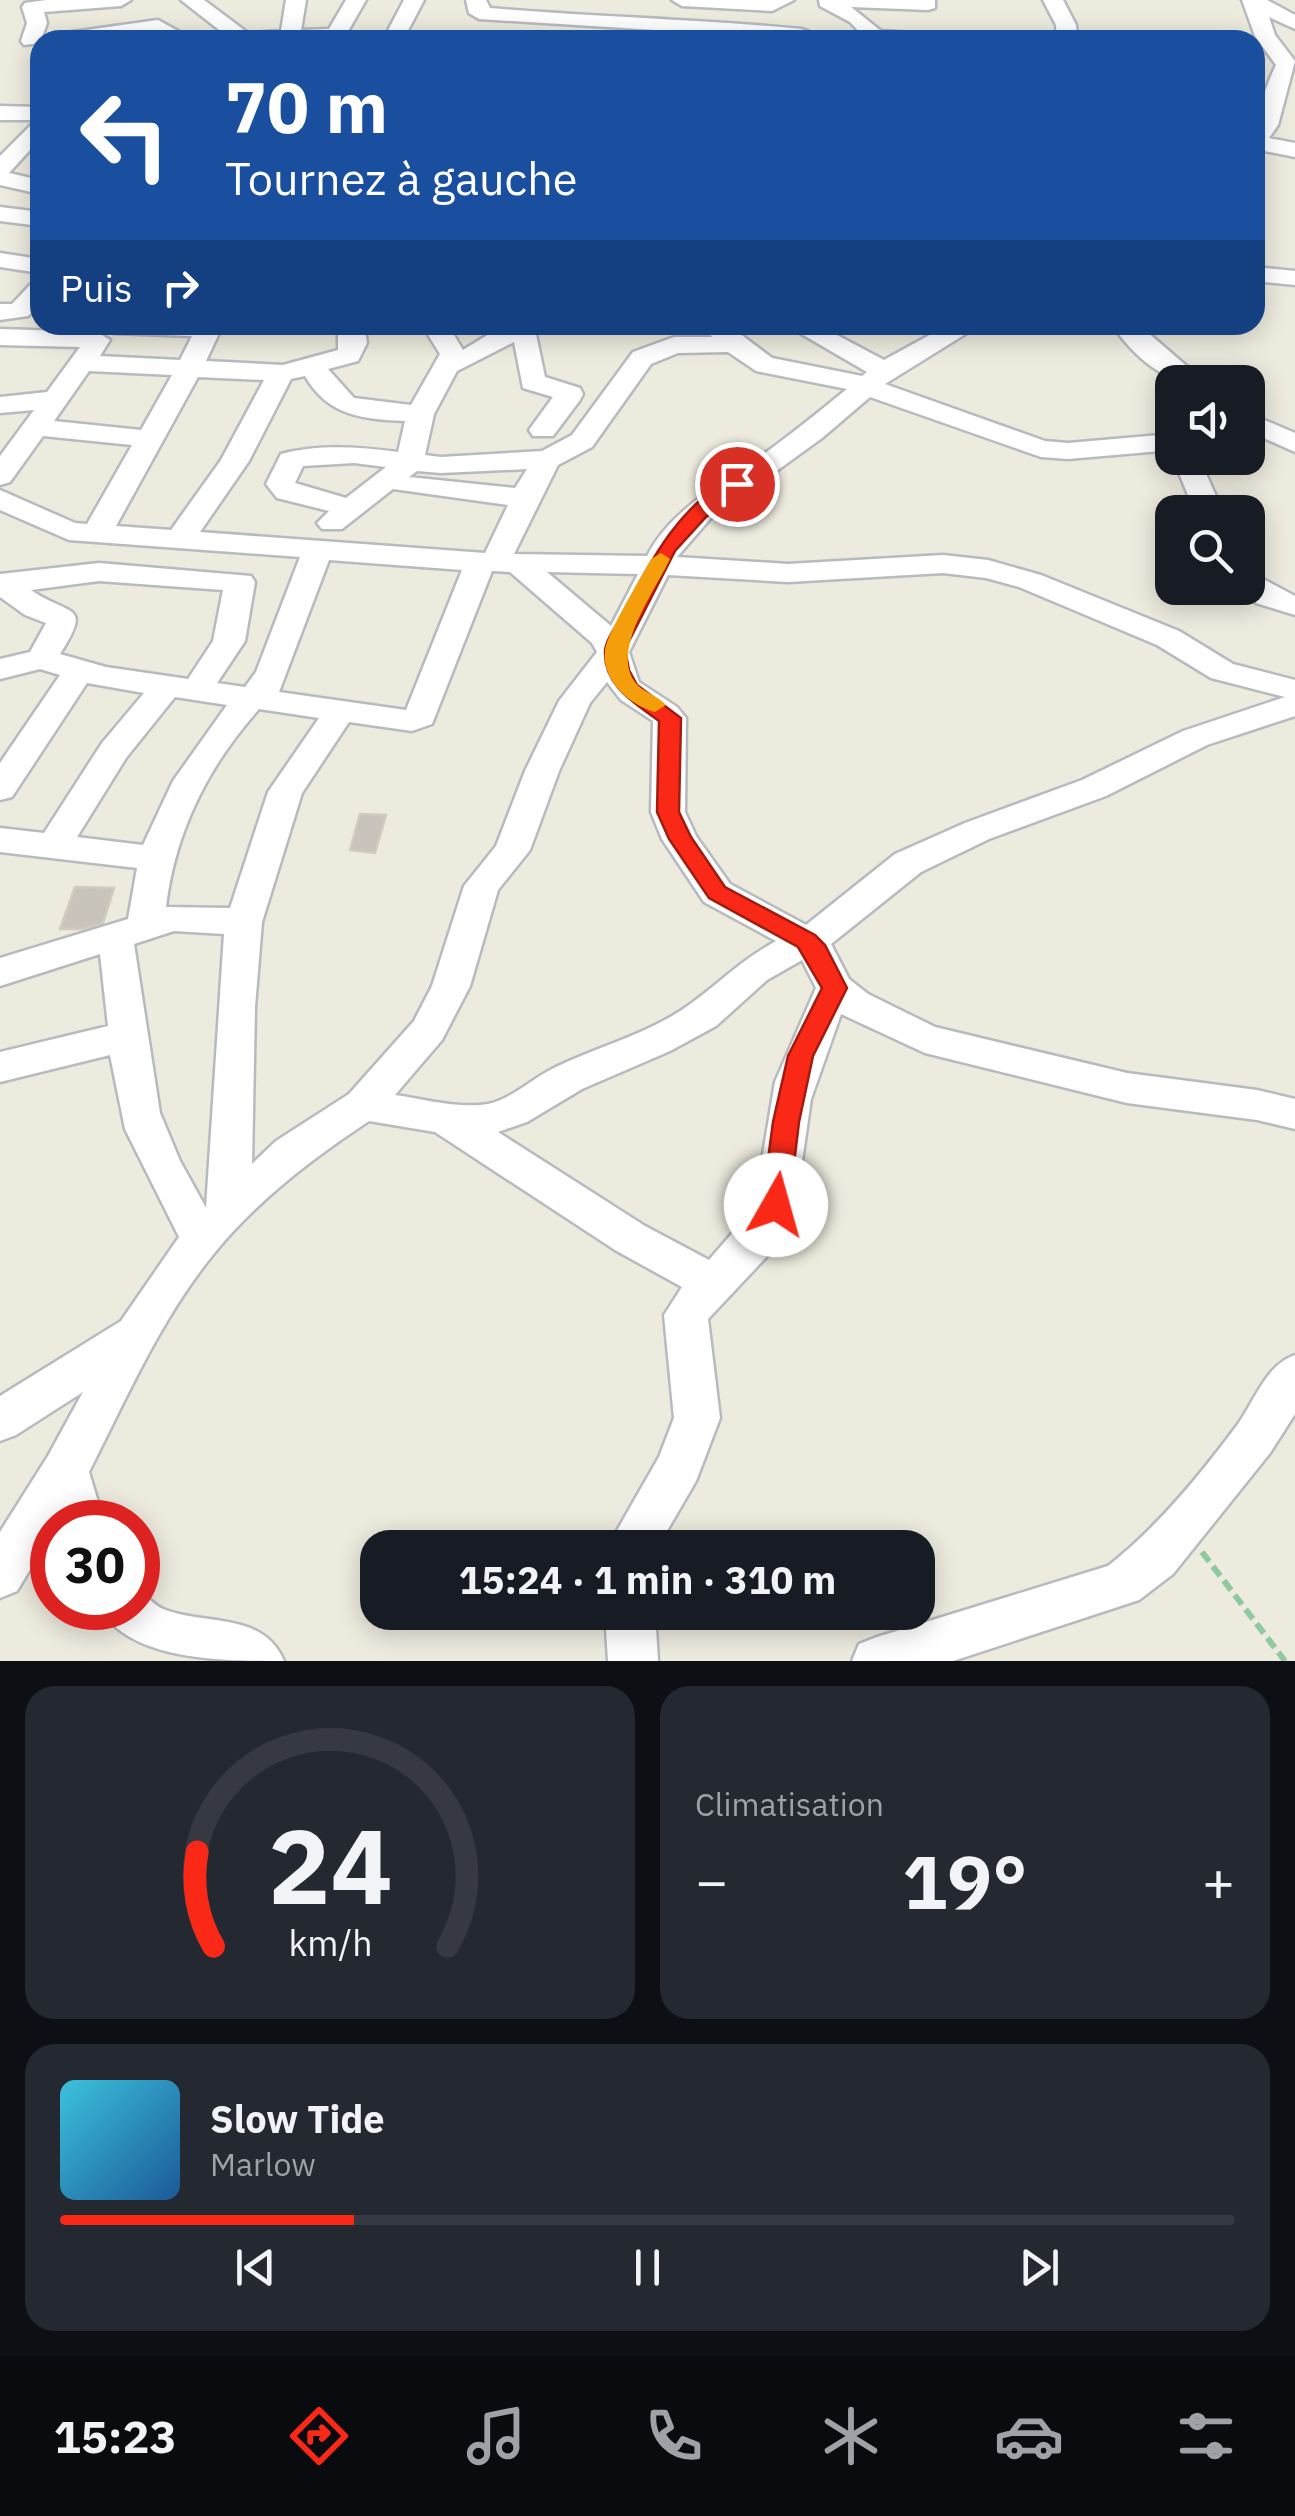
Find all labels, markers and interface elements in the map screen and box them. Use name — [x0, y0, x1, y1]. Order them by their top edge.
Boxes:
text: 70 m — [225, 61, 388, 152]
icon: left — [60, 70, 190, 200]
text: Tournez à gauche — [225, 149, 577, 207]
icon: right — [153, 260, 208, 315]
text: Puis — [60, 263, 133, 312]
map controls — [1155, 365, 1265, 605]
button: sound — [1155, 365, 1265, 475]
pin — [695, 442, 780, 527]
icon: arrive — [710, 457, 765, 512]
button: search — [1155, 495, 1265, 605]
position arrow — [724, 1153, 828, 1257]
speed limit sign: 30 — [30, 1500, 160, 1630]
text: 15:24 · 1 min · 310 m — [459, 1555, 836, 1604]
text: Climatisation — [695, 1783, 884, 1825]
text: 24 — [268, 1797, 392, 1933]
text: 19° — [902, 1832, 1028, 1930]
text: − — [695, 1845, 728, 1916]
text: + — [1202, 1845, 1235, 1916]
text: km/h — [288, 1919, 372, 1966]
text: Slow Tide — [210, 2094, 385, 2143]
text: Marlow — [210, 2143, 316, 2185]
icon: previous — [228, 2240, 283, 2295]
icon: pause — [620, 2240, 675, 2295]
icon: next — [1012, 2240, 1067, 2295]
icon: directions — [284, 2401, 354, 2471]
icon: music — [461, 2401, 531, 2471]
icon: phone — [639, 2401, 709, 2471]
icon: climate — [816, 2401, 886, 2471]
icon: car — [994, 2401, 1064, 2471]
icon: filters — [1171, 2401, 1241, 2471]
text: 15:23 — [54, 2407, 177, 2465]

